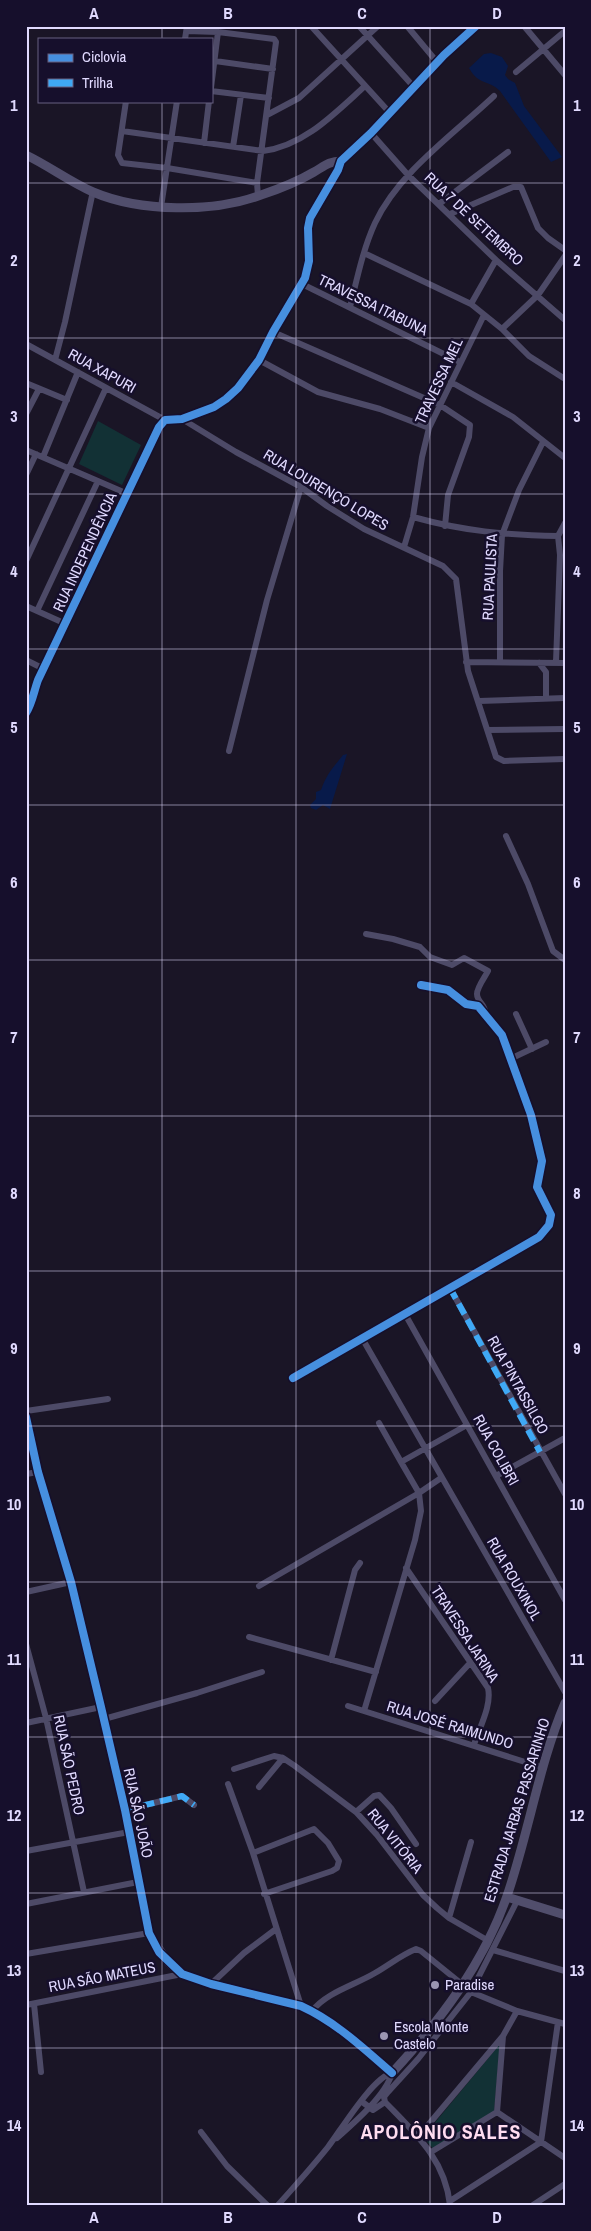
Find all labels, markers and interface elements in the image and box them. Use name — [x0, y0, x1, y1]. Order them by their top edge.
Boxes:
text: A — [89, 2, 99, 24]
text: B — [223, 2, 233, 24]
text: C — [357, 2, 367, 24]
text: D — [492, 2, 502, 24]
legend — [38, 38, 212, 102]
text: Ciclovia — [82, 46, 127, 67]
text: Trilha — [82, 72, 113, 93]
text: 1 — [10, 94, 18, 116]
text: 1 — [573, 94, 581, 116]
street label: RUA 7 DE SETEMBRO — [420, 167, 528, 270]
text: 2 — [10, 249, 18, 271]
text: 2 — [573, 249, 581, 271]
street label: TRAVESSA ITABUNA — [315, 269, 432, 341]
street label: TRAVESSA MEL — [409, 334, 468, 427]
street label: RUA XAPURI — [65, 343, 140, 398]
text: 3 — [10, 405, 18, 427]
text: 3 — [573, 405, 581, 427]
street label: RUA LOURENÇO LOPES — [260, 444, 393, 535]
street label: RUA INDEPENDÊNCIA — [48, 488, 122, 615]
street label: RUA PAULISTA — [477, 532, 502, 621]
text: 4 — [10, 560, 18, 582]
text: 4 — [573, 560, 581, 582]
text: 5 — [10, 716, 18, 738]
text: 5 — [573, 716, 581, 738]
text: 6 — [10, 871, 18, 893]
text: 6 — [573, 871, 581, 893]
text: 7 — [10, 1026, 18, 1048]
text: 7 — [573, 1026, 581, 1048]
text: 8 — [10, 1182, 18, 1204]
text: 8 — [573, 1182, 581, 1204]
street label: RUA PINTASSILGO — [483, 1332, 554, 1438]
text: 9 — [10, 1337, 18, 1359]
text: 9 — [573, 1337, 581, 1359]
street label: RUA COLIBRI — [468, 1411, 525, 1489]
text: 10 — [7, 1493, 21, 1515]
text: 10 — [570, 1493, 584, 1515]
street label: RUA ROUXINOL — [482, 1533, 547, 1624]
street label: TRAVESSA JARINA — [426, 1581, 505, 1687]
text: 11 — [7, 1648, 22, 1670]
text: 11 — [570, 1648, 585, 1670]
street label: RUA JOSÉ RAIMUNDO — [384, 1695, 516, 1754]
street label: RUA SÃO PEDRO — [49, 1713, 90, 1817]
street label: ESTRADA JARBAS PASSARINHO — [478, 1715, 555, 1905]
street label: RUA SÃO JOÃO — [119, 1766, 158, 1860]
text: 12 — [7, 1804, 21, 1826]
street label: RUA VITÓRIA — [363, 1804, 429, 1878]
text: 12 — [570, 1804, 584, 1826]
street label: RUA SÃO MATEUS — [47, 1956, 157, 1997]
text: 13 — [7, 1959, 21, 1981]
text: 13 — [570, 1959, 584, 1981]
place label: Paradise — [445, 1974, 494, 1995]
marker: Paradise — [429, 1979, 441, 1991]
place label: Escola Monte Castelo — [394, 2016, 469, 2054]
marker: Escola Monte Castelo — [378, 2030, 390, 2042]
text: 14 — [7, 2114, 22, 2136]
text: 14 — [570, 2114, 585, 2136]
district label: APOLÔNIO SALES — [361, 2118, 521, 2145]
text: A — [89, 2206, 99, 2228]
text: B — [223, 2206, 233, 2228]
text: C — [357, 2206, 367, 2228]
text: D — [492, 2206, 502, 2228]

